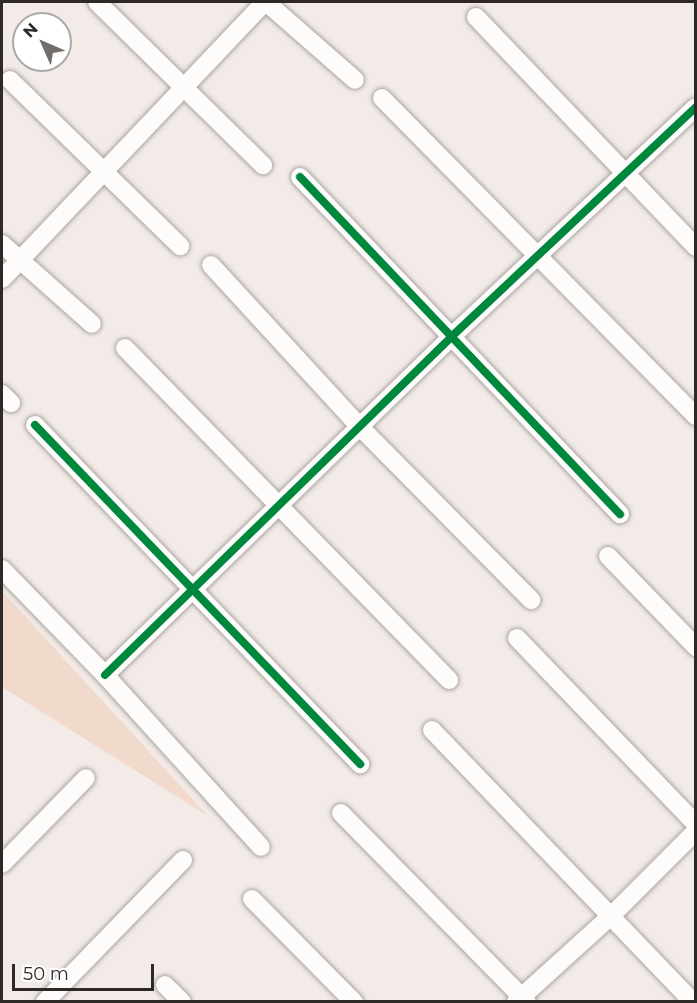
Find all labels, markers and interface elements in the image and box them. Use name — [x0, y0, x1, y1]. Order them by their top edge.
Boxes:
north arrow — [12, 12, 72, 72]
text: N — [19, 19, 42, 42]
scale bar — [15, 952, 158, 990]
text: 50 m — [23, 963, 69, 985]

